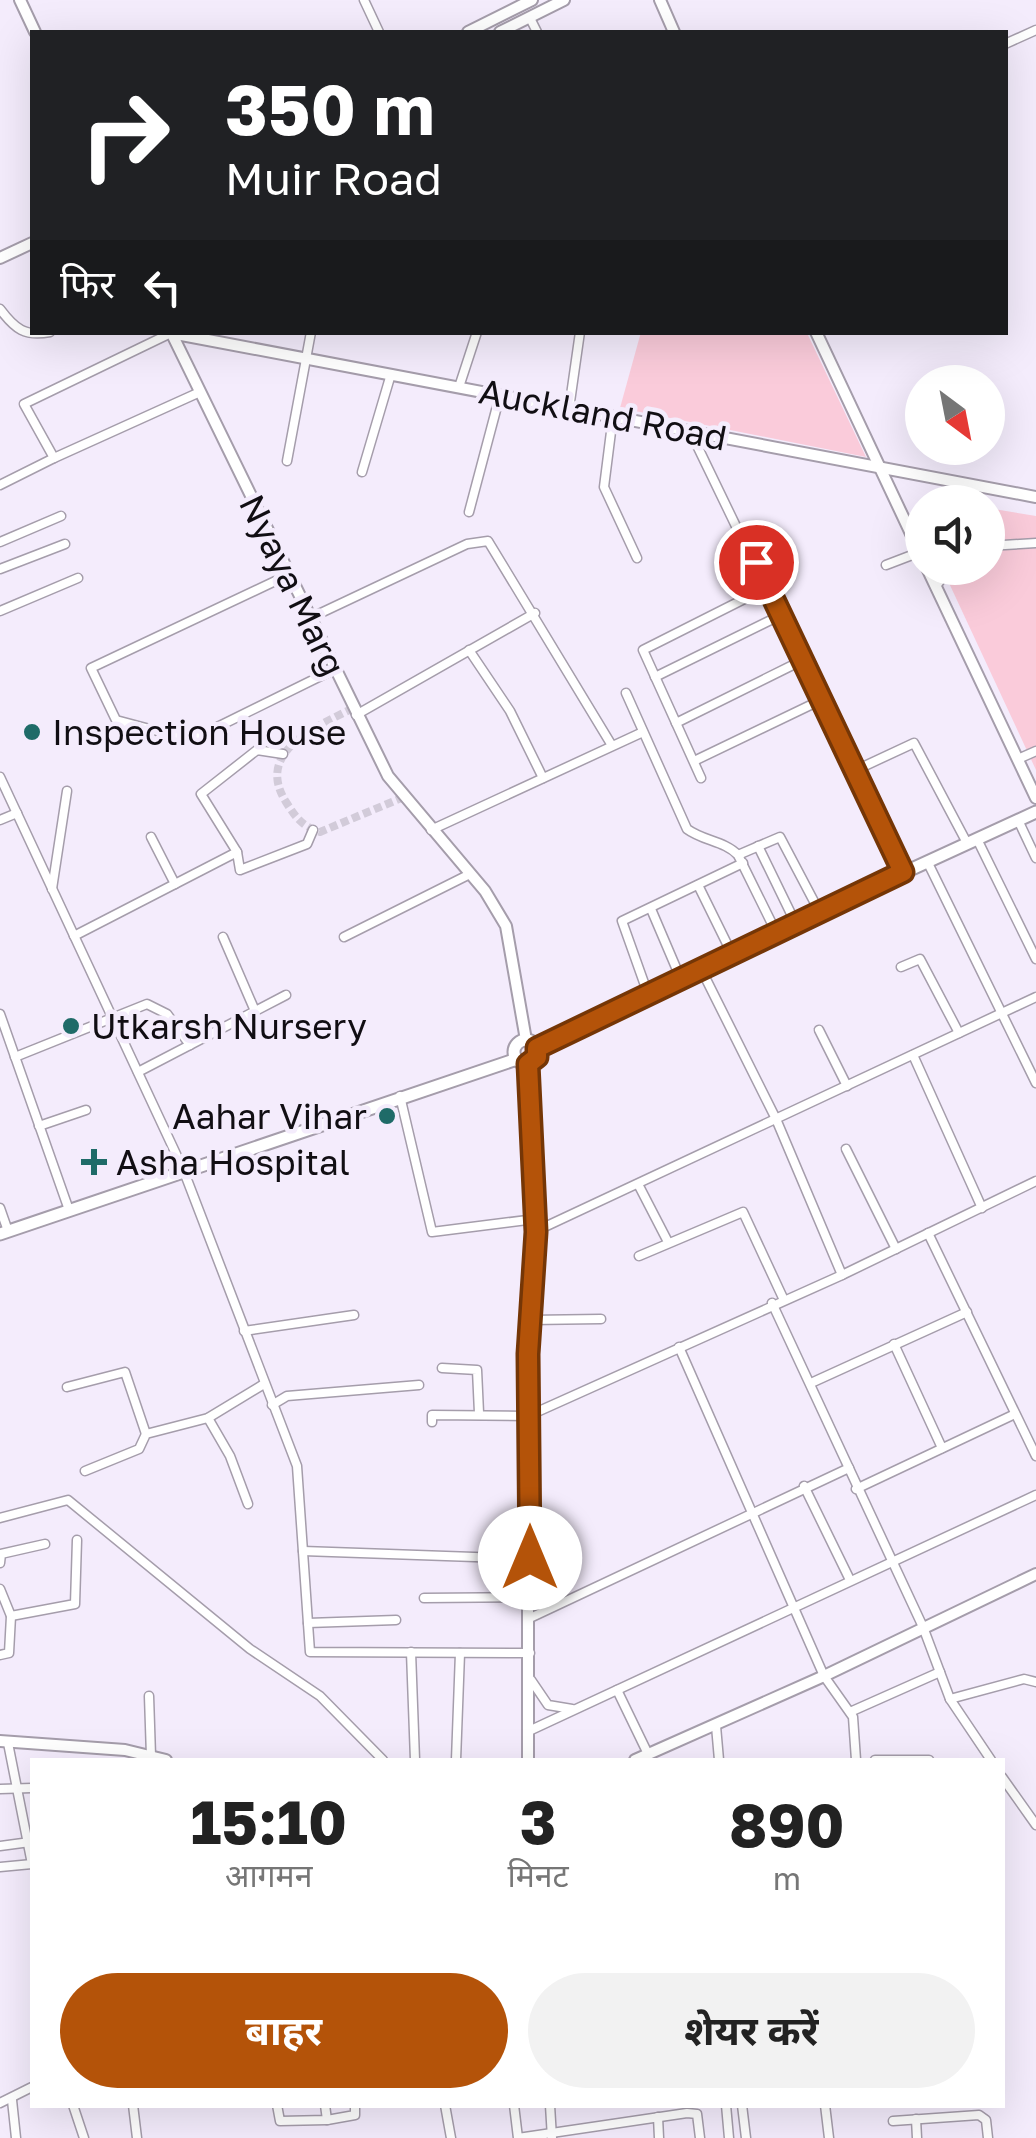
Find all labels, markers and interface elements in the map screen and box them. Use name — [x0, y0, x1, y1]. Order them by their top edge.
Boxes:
text: 350 m — [225, 66, 435, 150]
icon: right — [60, 70, 190, 200]
text: Muir Road — [225, 151, 442, 205]
icon: left — [135, 260, 190, 315]
text: फिर — [60, 261, 115, 306]
north arrow — [905, 365, 1005, 465]
map controls — [905, 365, 1005, 585]
street label: Auckland Road — [476, 369, 730, 459]
button: sound — [905, 485, 1005, 585]
street label: Nyaya Marg — [231, 488, 355, 682]
pin — [714, 520, 799, 605]
icon: arrive — [729, 535, 784, 590]
place label: Inspection House — [52, 711, 346, 753]
marker: Inspection House — [21, 721, 43, 743]
place label: Utkarsh Nursery — [91, 1005, 367, 1047]
marker: Utkarsh Nursery — [60, 1015, 82, 1037]
place label: Aahar Vihar — [172, 1095, 367, 1137]
marker: Aahar Vihar — [376, 1105, 398, 1127]
place label: Asha Hospital — [116, 1141, 350, 1183]
marker: Asha Hospital — [81, 1149, 107, 1175]
position arrow — [478, 1506, 582, 1610]
text: 15:10 — [190, 1785, 347, 1857]
text: 3 — [520, 1785, 556, 1857]
text: 890 — [729, 1788, 845, 1860]
text: आगमन — [225, 1856, 313, 1894]
text: मिनट — [507, 1856, 569, 1894]
text: m — [773, 1859, 801, 1897]
button: बाहर — [60, 1973, 508, 2088]
button: शेयर करें — [528, 1973, 975, 2088]

